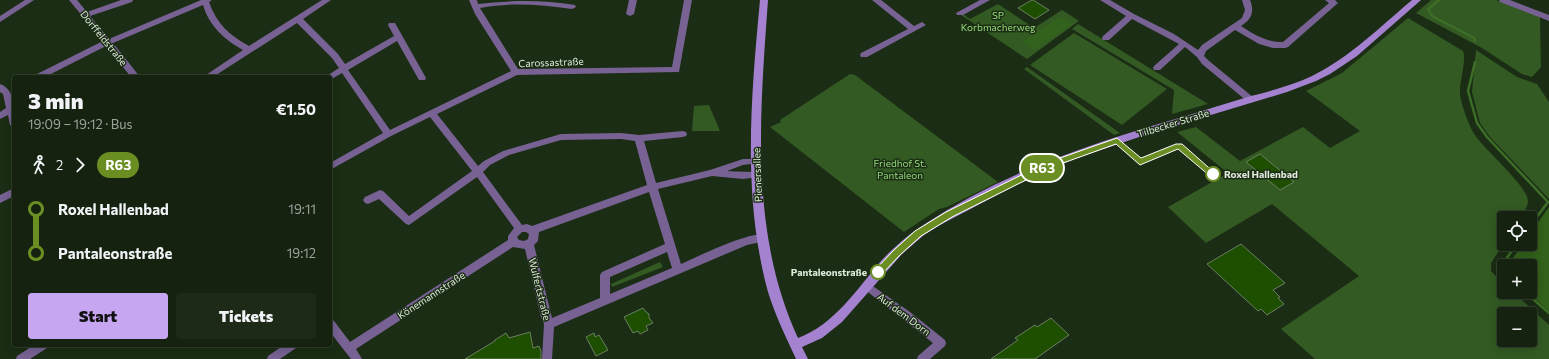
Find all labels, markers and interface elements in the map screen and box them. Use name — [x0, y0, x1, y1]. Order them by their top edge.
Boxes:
street label: Dorffeldstraße — [78, 8, 130, 68]
park label: SP Korbmacherweg — [961, 9, 1036, 33]
street label: Carossastraße — [518, 55, 584, 69]
text: 3 min — [28, 87, 84, 114]
text: €1.50 — [276, 100, 316, 118]
street label: Tilbecker Straße — [1136, 106, 1210, 140]
text: 19:09 – 19:12 · Bus — [28, 116, 132, 132]
street label: Pienersallee — [750, 148, 764, 202]
icon: walk — [28, 154, 50, 176]
icon: forward — [69, 154, 91, 176]
line badge: R63 — [1019, 155, 1065, 181]
text: R63 — [105, 156, 131, 173]
text: 2 — [56, 157, 63, 173]
park label: Friedhof St. Pantaleon — [874, 157, 926, 181]
text: R63 — [1029, 159, 1055, 176]
marker: Roxel Hallenbad — [1205, 166, 1221, 182]
place label: Roxel Hallenbad — [1224, 168, 1298, 180]
text: Roxel Hallenbad — [58, 200, 169, 218]
text: 19:11 — [288, 201, 316, 217]
map controls — [1497, 211, 1537, 347]
button: locate — [1497, 211, 1537, 251]
text: Pantaleonstraße — [58, 244, 172, 262]
text: 19:12 — [287, 245, 316, 261]
street label: Wulfertstraße — [526, 257, 554, 321]
button: + — [1497, 259, 1537, 299]
marker: Pantaleonstraße — [870, 264, 886, 280]
place label: Pantaleonstraße — [791, 266, 867, 278]
street label: Könemannstraße — [395, 269, 467, 321]
street label: Auf dem Dorn — [875, 290, 933, 338]
button: Start — [28, 293, 168, 339]
button: Tickets — [176, 293, 316, 339]
button: − — [1497, 307, 1537, 347]

